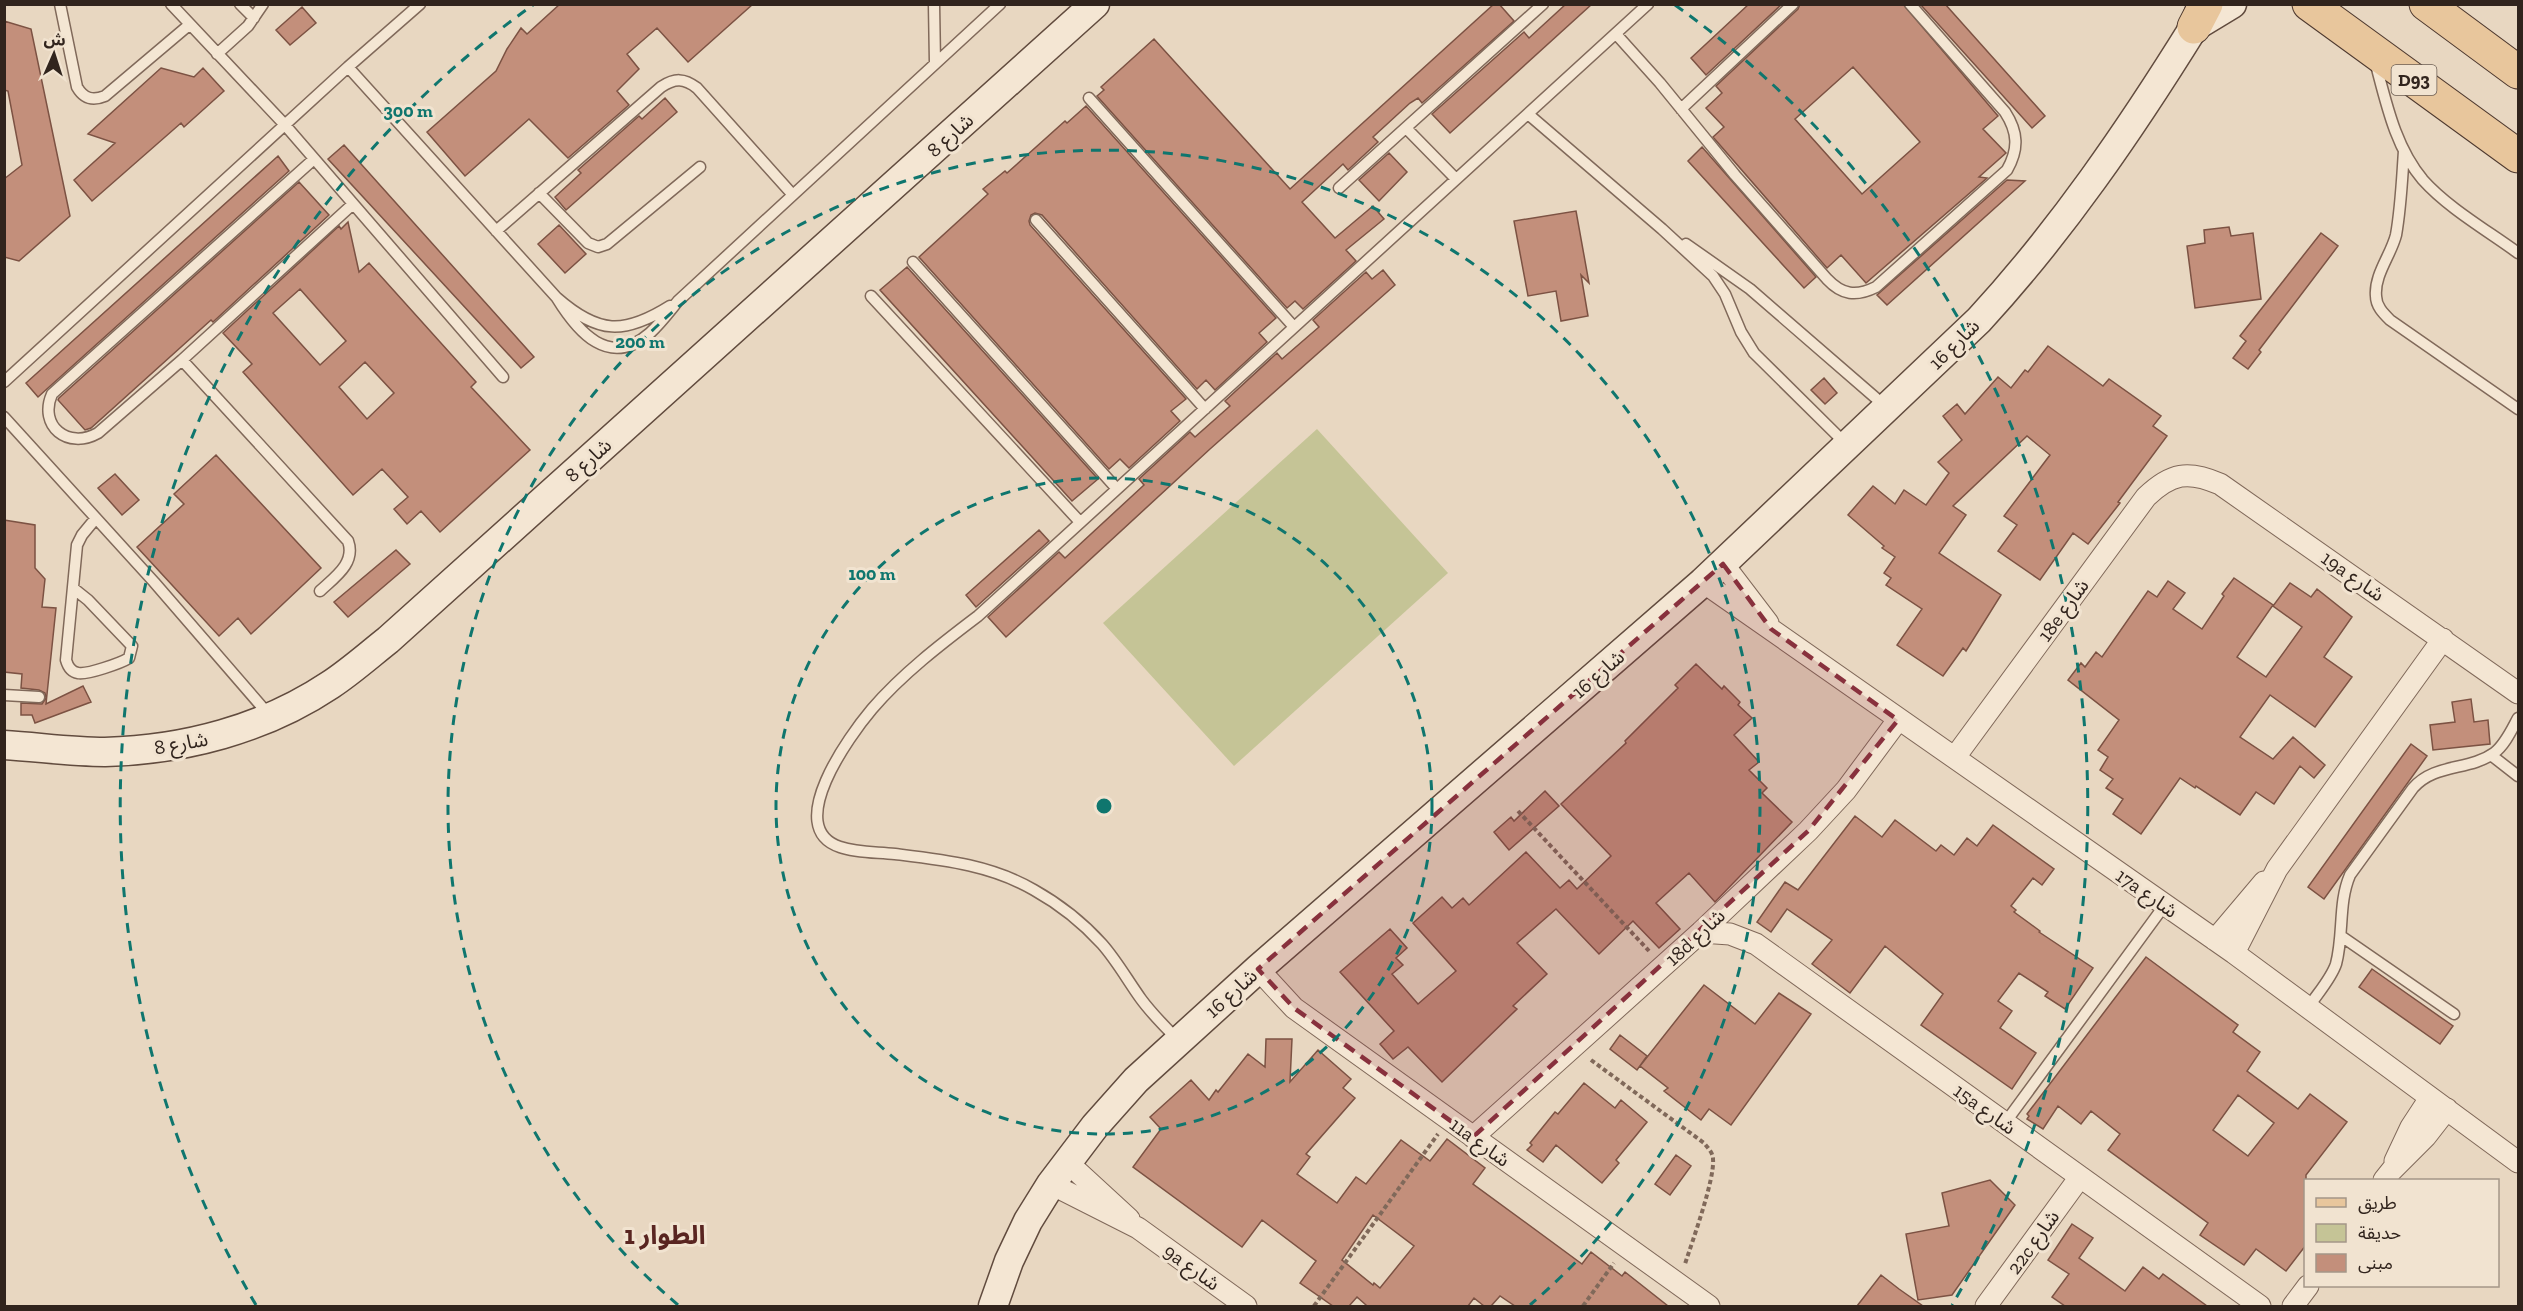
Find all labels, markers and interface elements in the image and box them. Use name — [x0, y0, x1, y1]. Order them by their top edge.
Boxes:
north arrow — [24, 24, 84, 84]
text: ش — [43, 29, 66, 50]
road number: D93 — [2392, 65, 2436, 95]
text: 300 m — [383, 100, 433, 122]
street label: شارع 8 — [922, 108, 980, 164]
street label: شارع 16 — [1924, 314, 1986, 376]
text: 200 m — [615, 331, 665, 353]
street label: شارع 8 — [560, 433, 618, 489]
street label: 19a شارع — [2315, 546, 2389, 609]
text: 100 m — [848, 563, 896, 585]
street label: 18e شارع — [2032, 574, 2096, 648]
street label: شارع 16 — [1567, 645, 1631, 706]
street label: شارع 8 — [152, 726, 210, 762]
centre of rings — [1094, 796, 1114, 816]
street label: 17a شارع — [2110, 863, 2183, 925]
street label: 18d شارع — [1660, 903, 1732, 973]
street label: شارع 16 — [1200, 963, 1264, 1025]
street label: 15a شارع — [1947, 1078, 2021, 1142]
street label: 11a شارع — [1443, 1112, 1515, 1174]
legend — [2304, 1179, 2499, 1287]
text: طريق — [2358, 1192, 2397, 1214]
street label: 22c شارع — [2002, 1205, 2067, 1280]
district label: الطوار 1 — [624, 1219, 706, 1251]
text: حديقة — [2358, 1222, 2401, 1244]
street label: 9a شارع — [1157, 1239, 1225, 1298]
text: مبنى — [2358, 1252, 2393, 1274]

